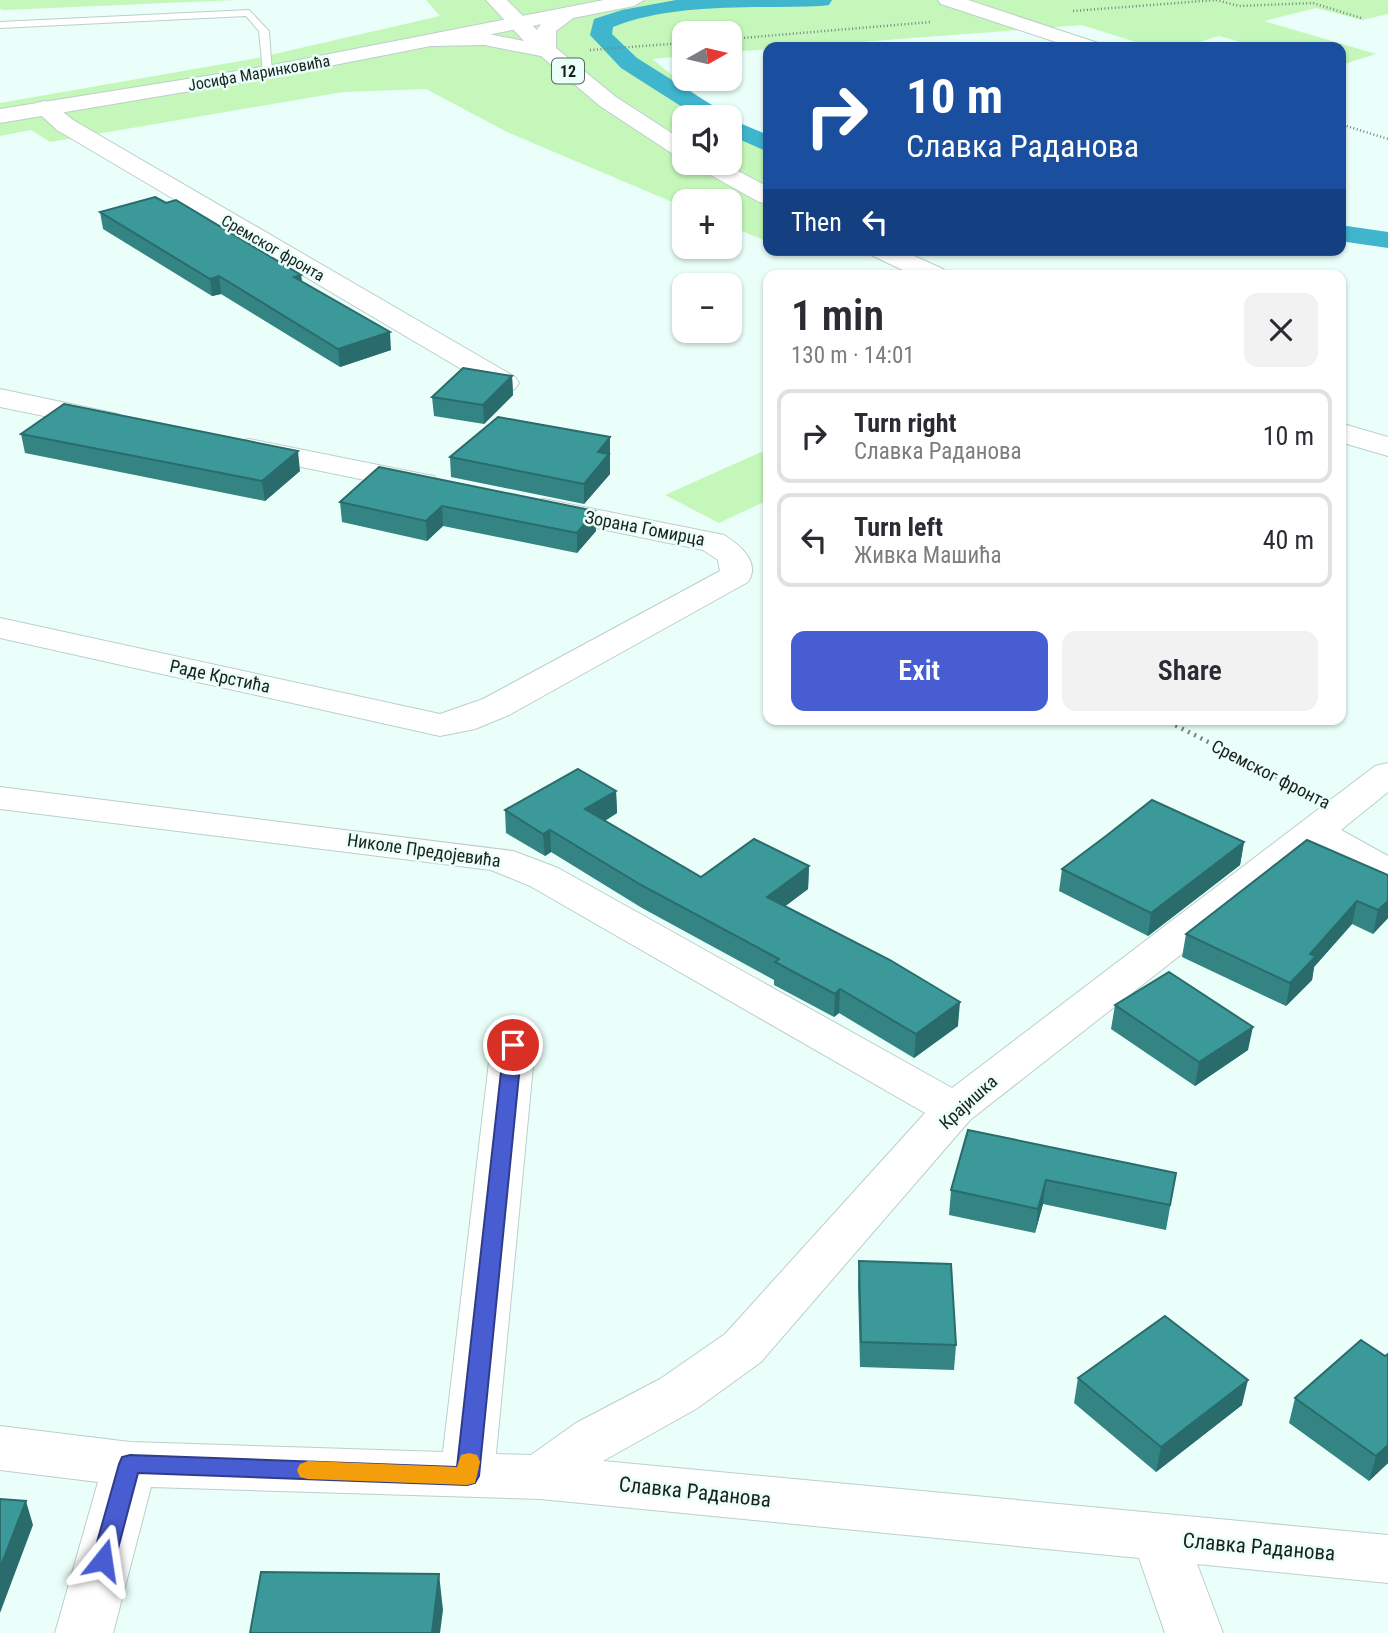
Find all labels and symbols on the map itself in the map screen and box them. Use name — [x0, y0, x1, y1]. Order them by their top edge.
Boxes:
north arrow — [672, 21, 742, 91]
street label: Јосифа Маринковића — [186, 51, 332, 95]
road number: 12 — [552, 58, 584, 83]
street label: Сремског фронта — [218, 211, 328, 285]
street label: Зорана Гомирца — [583, 506, 707, 550]
street label: Раде Крстића — [168, 655, 272, 697]
street label: Сремског фронта — [1208, 735, 1334, 813]
street label: Николе Предојевића — [346, 829, 502, 871]
pin — [483, 1015, 543, 1075]
street label: Крајишка — [935, 1071, 1001, 1133]
street label: Славка Раданова — [618, 1472, 772, 1512]
position arrow — [66, 1523, 140, 1597]
street label: Славка Раданова — [1182, 1528, 1336, 1566]

